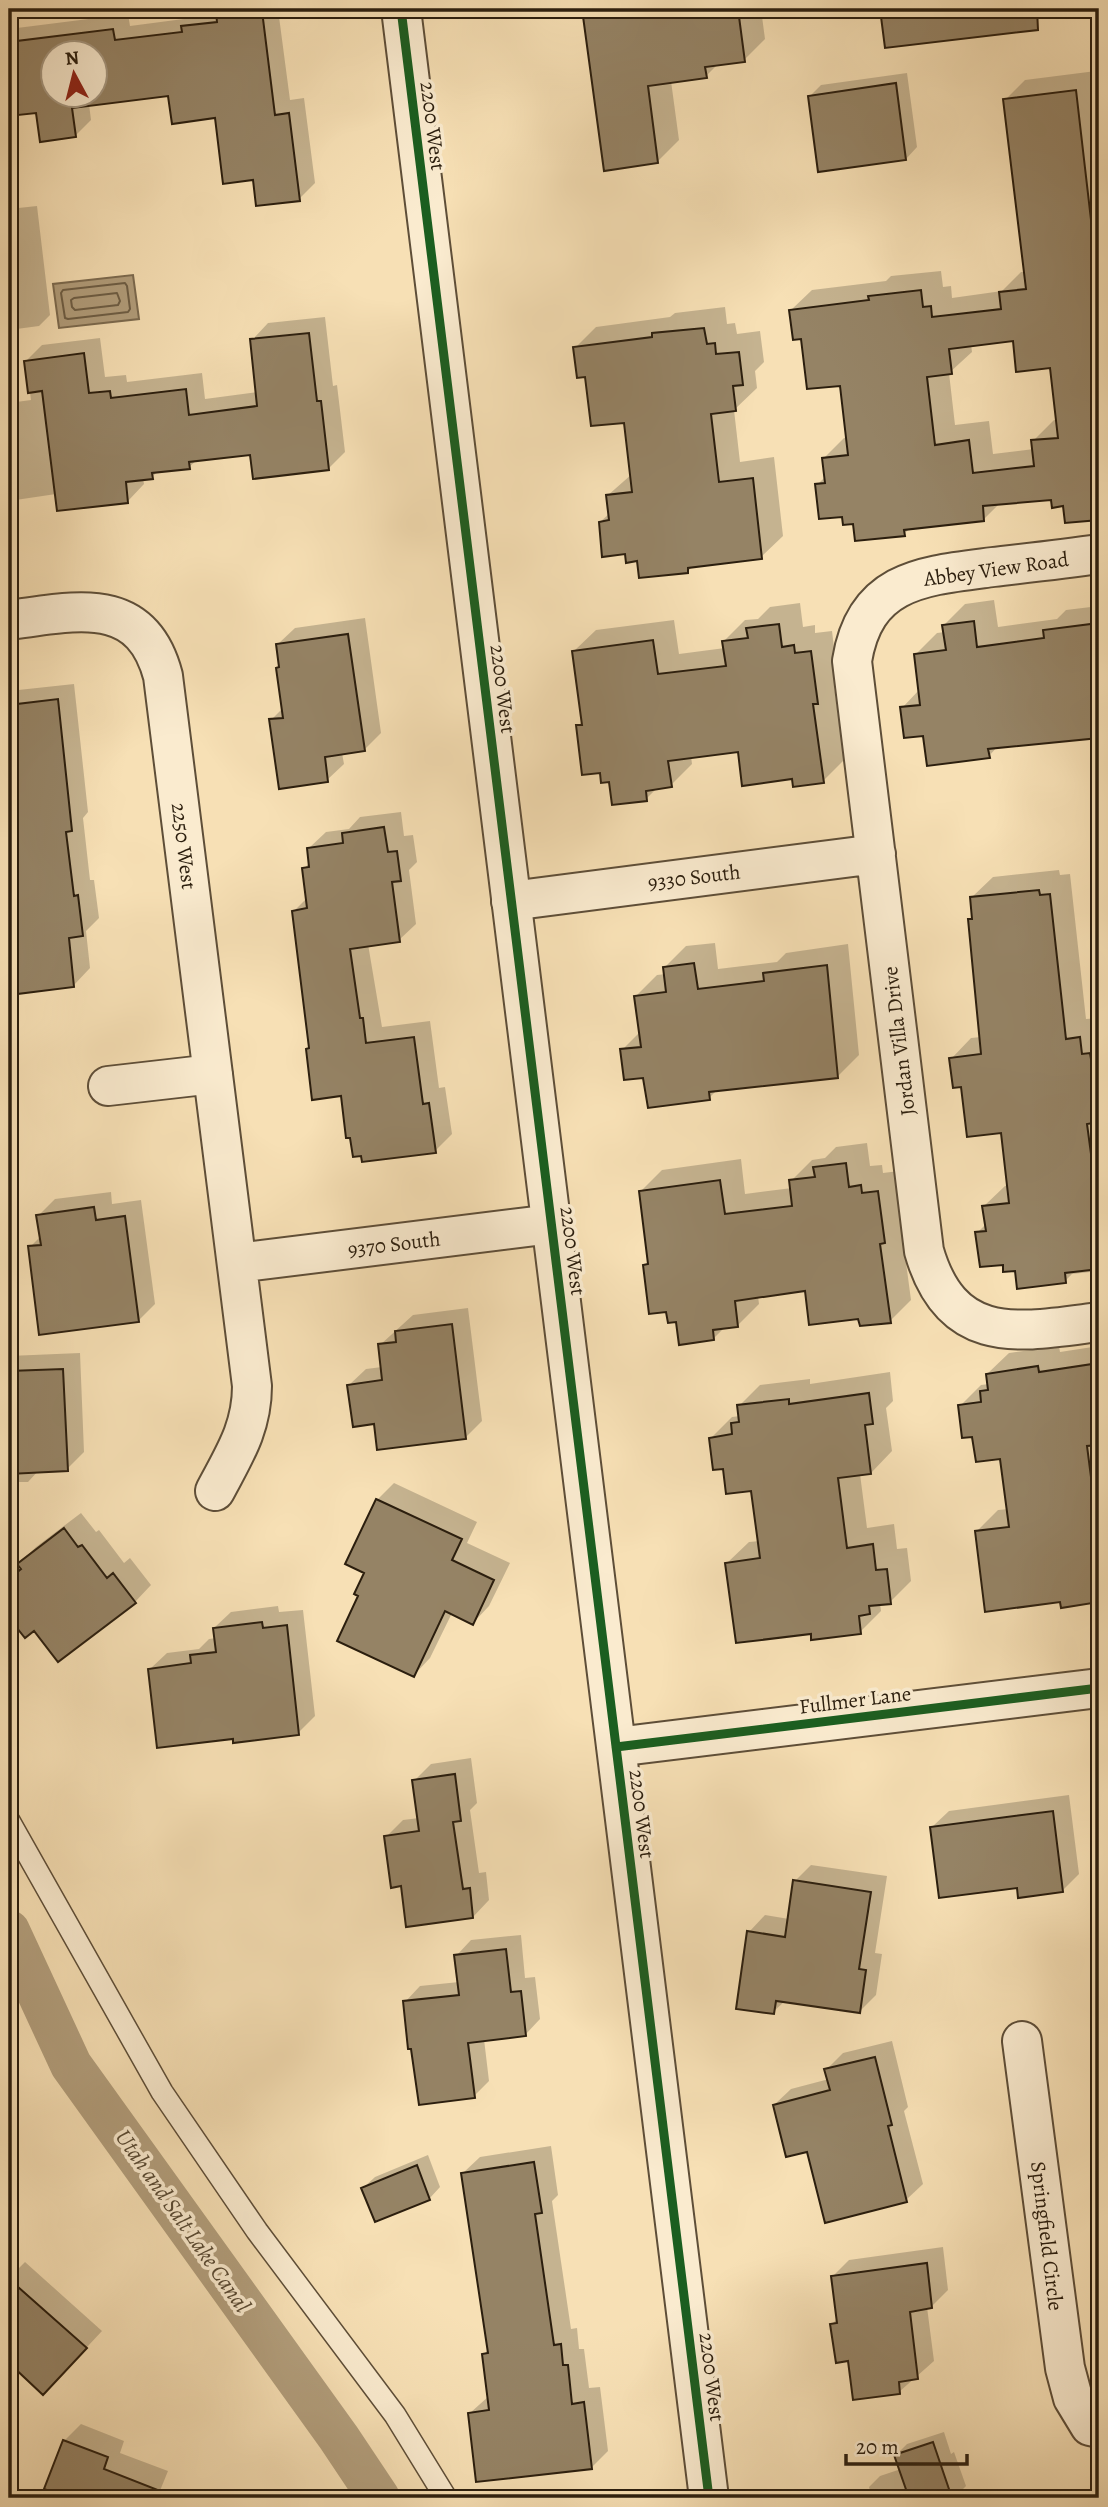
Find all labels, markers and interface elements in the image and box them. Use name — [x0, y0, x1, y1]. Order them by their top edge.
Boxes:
north arrow — [38, 38, 108, 108]
text: N — [64, 44, 81, 72]
street label: 2200 West — [414, 80, 452, 172]
street label: Abbey View Road — [921, 545, 1071, 593]
street label: 2200 West — [484, 643, 522, 735]
street label: 2250 West — [165, 801, 203, 891]
street label: 9330 South — [646, 857, 742, 897]
street label: Jordan Villa Drive — [876, 965, 922, 1117]
street label: 2200 West — [554, 1205, 592, 1297]
street label: 9370 South — [346, 1224, 442, 1264]
street label: Fullmer Lane — [797, 1679, 913, 1721]
street label: 2200 West — [623, 1768, 661, 1860]
water label: Utah and Salt Lake Canal — [108, 2123, 258, 2319]
street label: Springfield Circle — [1024, 2160, 1070, 2312]
street label: 2200 West — [693, 2331, 731, 2423]
scale bar — [846, 2423, 966, 2467]
text: 20 m — [856, 2433, 899, 2461]

